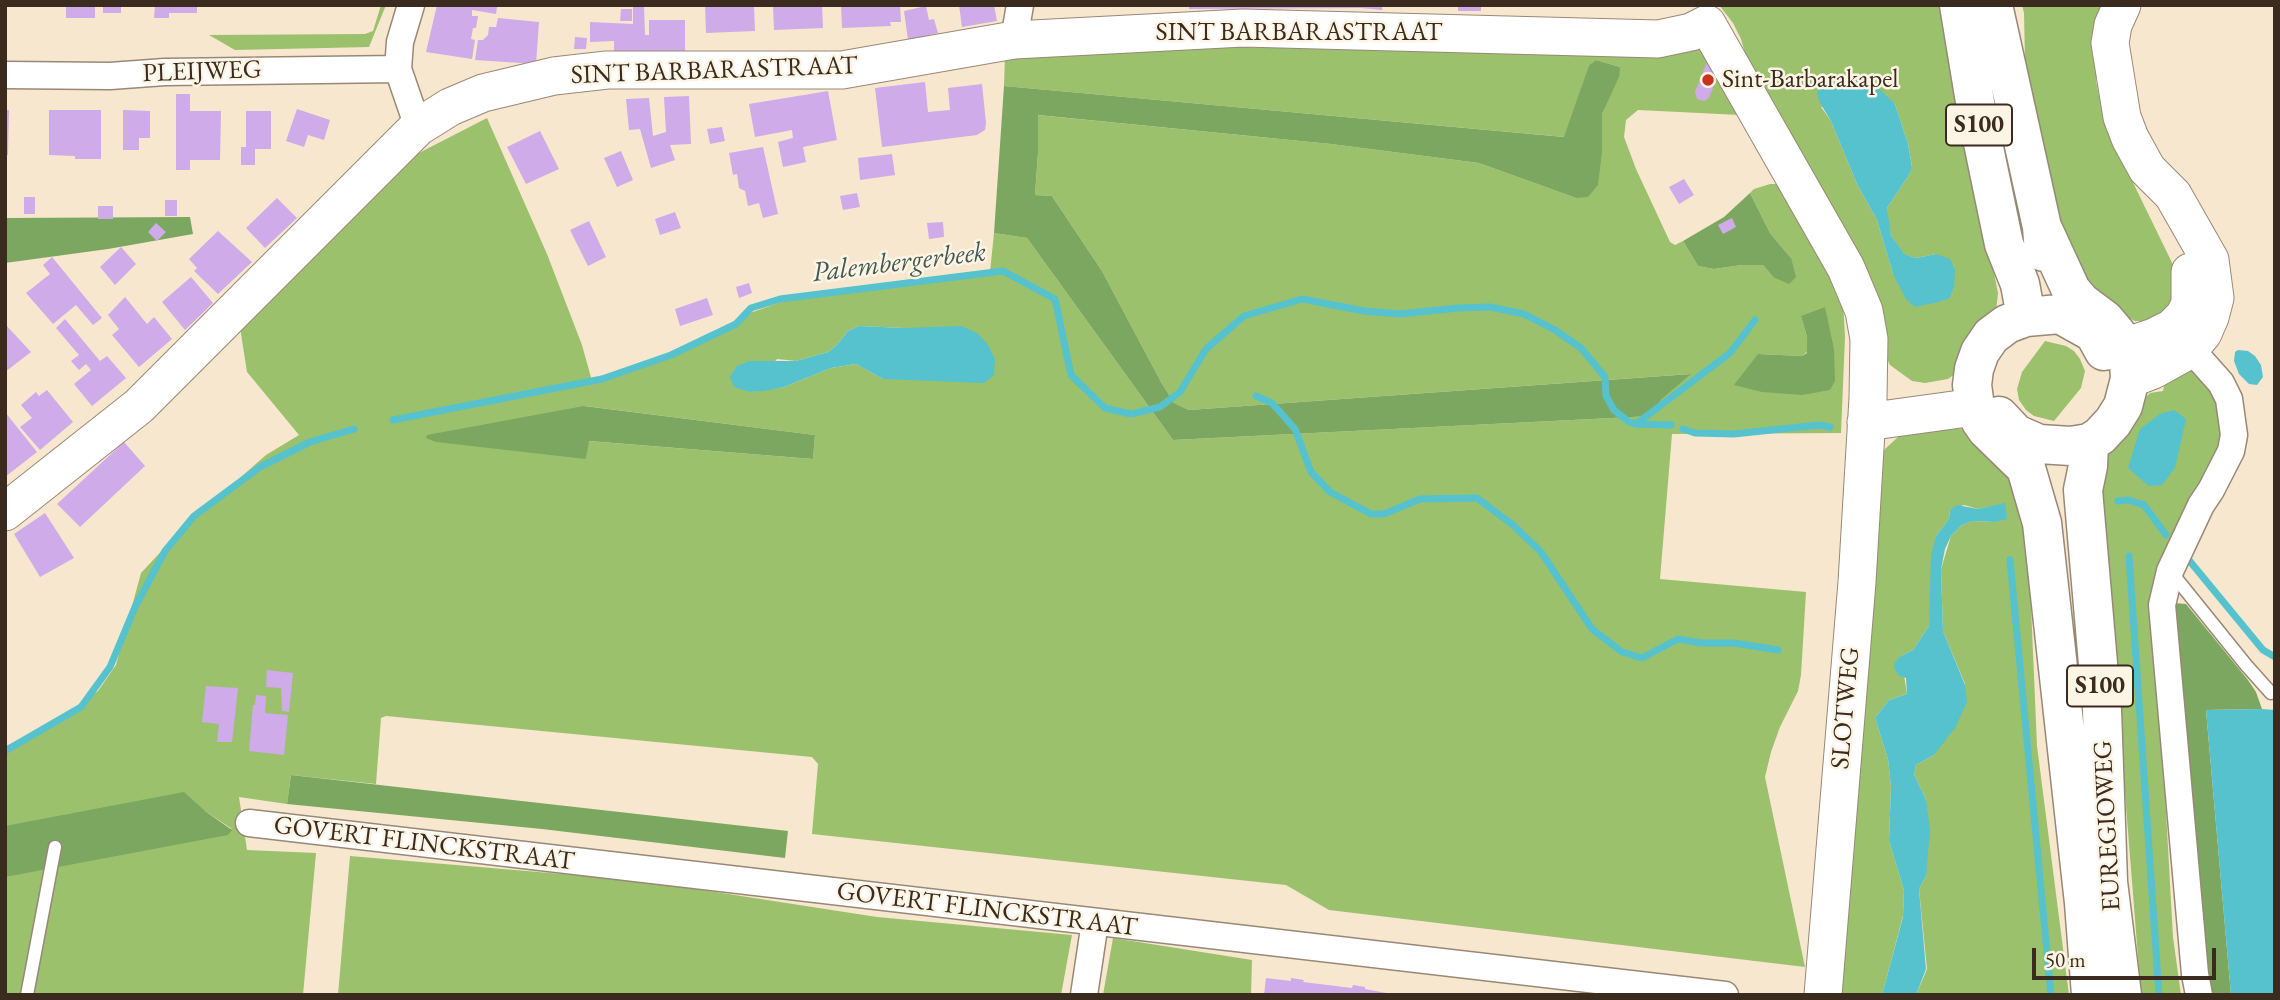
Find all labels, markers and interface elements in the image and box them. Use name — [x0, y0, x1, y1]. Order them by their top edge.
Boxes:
street label: SINT BARBARASTRAAT — [1156, 17, 1442, 49]
street label: SINT BARBARASTRAAT — [570, 50, 858, 92]
street label: PLEIJWEG — [142, 54, 262, 90]
place label: Sint-Barbarakapel — [1722, 64, 1899, 96]
marker: Sint-Barbarakapel — [1700, 72, 1716, 88]
road number: S100 — [1946, 104, 2012, 146]
water label: Palembergerbeek — [810, 236, 988, 290]
street label: SLOTWEG — [1825, 646, 1867, 770]
road number: S100 — [2067, 666, 2133, 706]
street label: EUREGIOWEG — [2088, 740, 2128, 912]
street label: GOVERT FLINCKSTRAAT — [272, 810, 576, 878]
street label: GOVERT FLINCKSTRAAT — [835, 876, 1139, 944]
scale bar — [2035, 934, 2219, 978]
text: 50 m — [2045, 946, 2086, 973]

